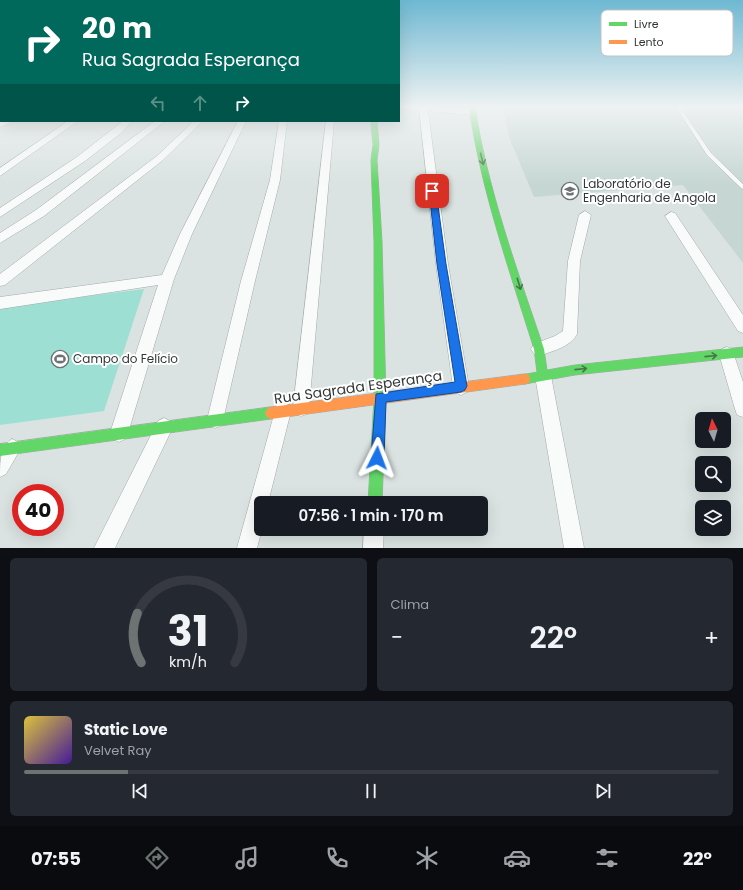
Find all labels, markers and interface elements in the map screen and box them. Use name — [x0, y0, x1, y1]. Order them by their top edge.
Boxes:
text: 20 m — [82, 9, 152, 48]
legend — [601, 10, 733, 56]
icon: right — [16, 16, 68, 68]
text: Livre — [634, 16, 659, 32]
text: Lento — [634, 34, 664, 50]
text: Rua Sagrada Esperança — [82, 47, 300, 72]
icon: left — [147, 92, 169, 114]
icon: ahead — [189, 92, 211, 114]
icon: right — [231, 92, 253, 114]
one-way arrow — [478, 152, 486, 165]
pin — [415, 174, 449, 208]
place label: Laboratório de Engenharia de Angola — [583, 175, 716, 206]
icon: arrive — [421, 180, 443, 202]
school or university icon: Laboratório de Engenharia de Angola — [560, 181, 580, 201]
one-way arrow — [515, 277, 523, 289]
sports icon: Campo do Felício — [50, 349, 70, 369]
place label: Campo do Felício — [73, 350, 178, 367]
one-way arrow — [704, 352, 717, 360]
street label: Rua Sagrada Esperança — [273, 365, 443, 409]
one-way arrow — [574, 365, 587, 373]
north arrow — [695, 412, 731, 448]
map controls — [695, 412, 731, 536]
position arrow — [356, 437, 398, 479]
button: search — [695, 456, 731, 492]
speed limit sign: 40 — [12, 484, 64, 536]
button: layers — [695, 500, 731, 536]
text: 07:56 · 1 min · 170 m — [299, 505, 443, 526]
text: Clima — [391, 595, 429, 614]
text: 31 — [168, 601, 209, 660]
text: 22° — [529, 616, 577, 659]
text: − — [391, 622, 403, 653]
text: + — [704, 622, 719, 653]
text: km/h — [169, 651, 207, 671]
text: Static Love — [84, 719, 168, 740]
text: Velvet Ray — [84, 741, 152, 760]
icon: previous — [129, 780, 151, 802]
icon: pause — [360, 780, 382, 802]
icon: next — [592, 780, 614, 802]
icon: directions — [143, 844, 171, 872]
icon: music — [233, 844, 261, 872]
icon: phone — [323, 844, 351, 872]
icon: climate — [413, 844, 441, 872]
icon: car — [503, 844, 531, 872]
icon: filters — [593, 844, 621, 872]
text: 07:55 — [31, 846, 81, 871]
text: 22° — [683, 846, 712, 871]

